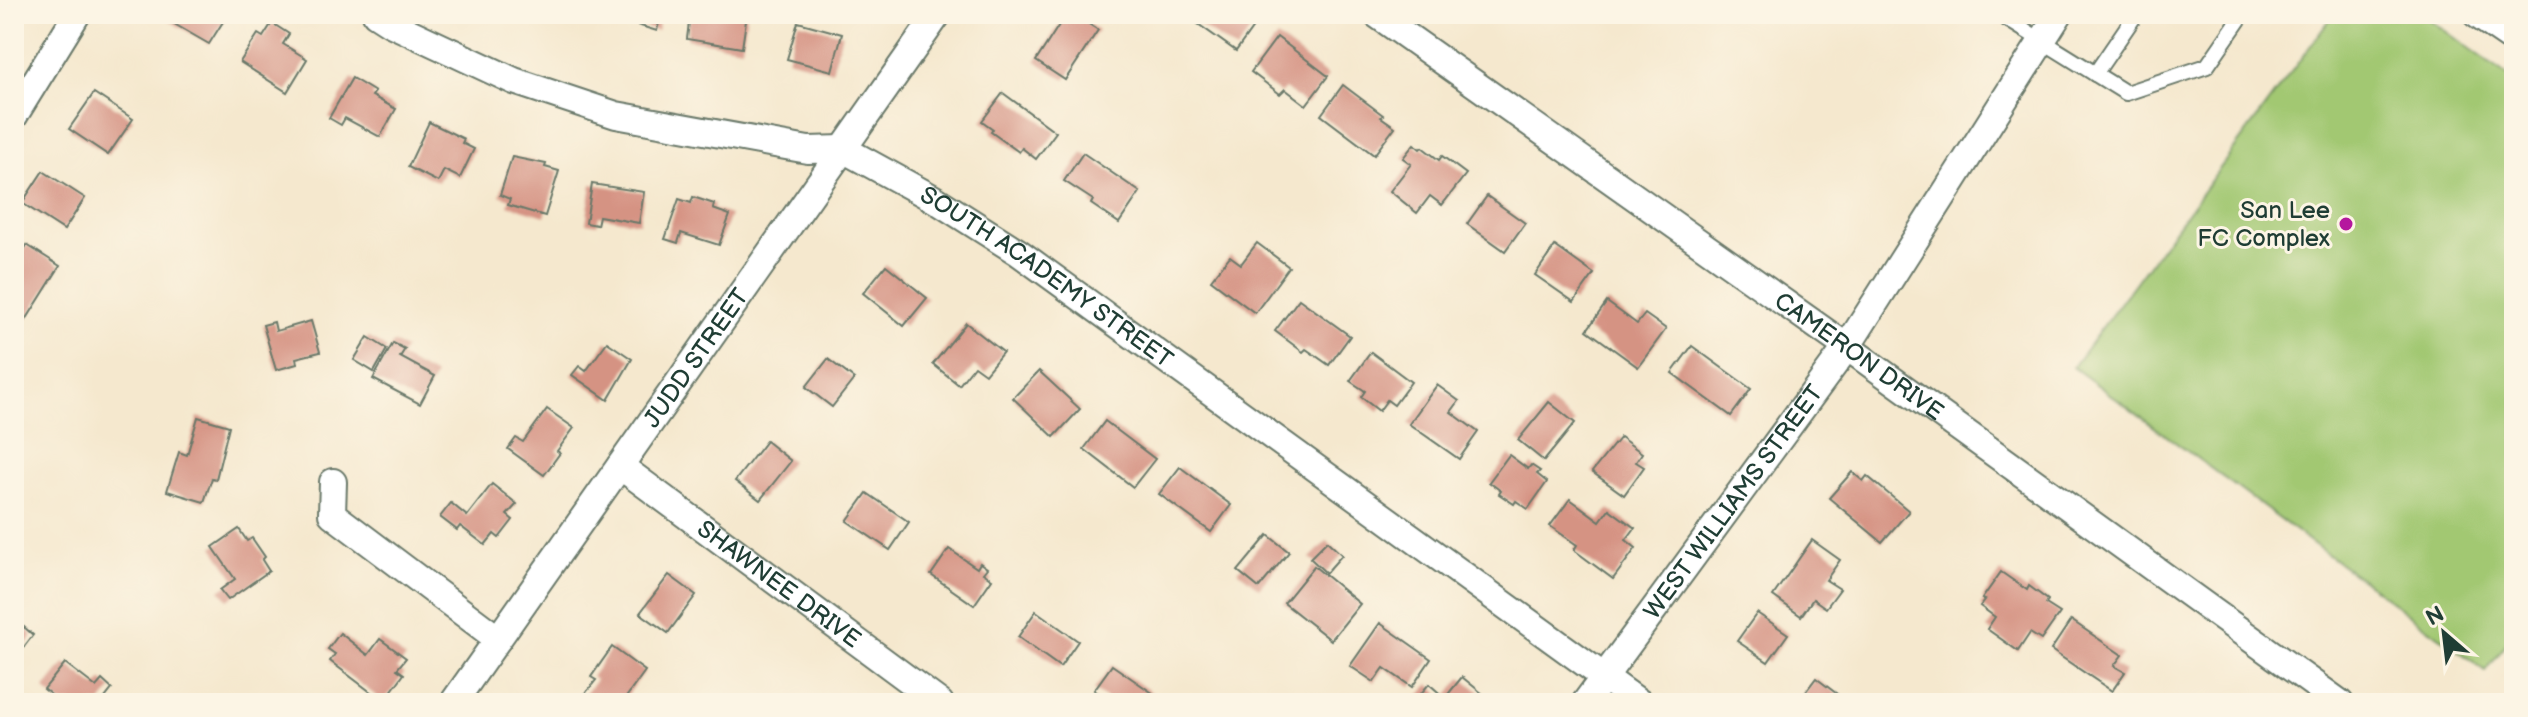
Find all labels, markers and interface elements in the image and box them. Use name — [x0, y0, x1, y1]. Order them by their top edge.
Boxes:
street label: SOUTH ACADEMY STREET — [915, 180, 1179, 374]
place label: San Lee FC Complex — [2197, 196, 2330, 253]
marker: San Lee FC Complex — [2337, 215, 2355, 233]
street label: JUDD STREET — [637, 282, 755, 433]
street label: CAMERON DRIVE — [1769, 286, 1949, 426]
street label: WEST WILLIAMS STREET — [1637, 378, 1829, 625]
street label: SHAWNEE DRIVE — [692, 514, 867, 654]
north arrow — [2404, 593, 2484, 673]
text: N — [2422, 601, 2449, 632]

